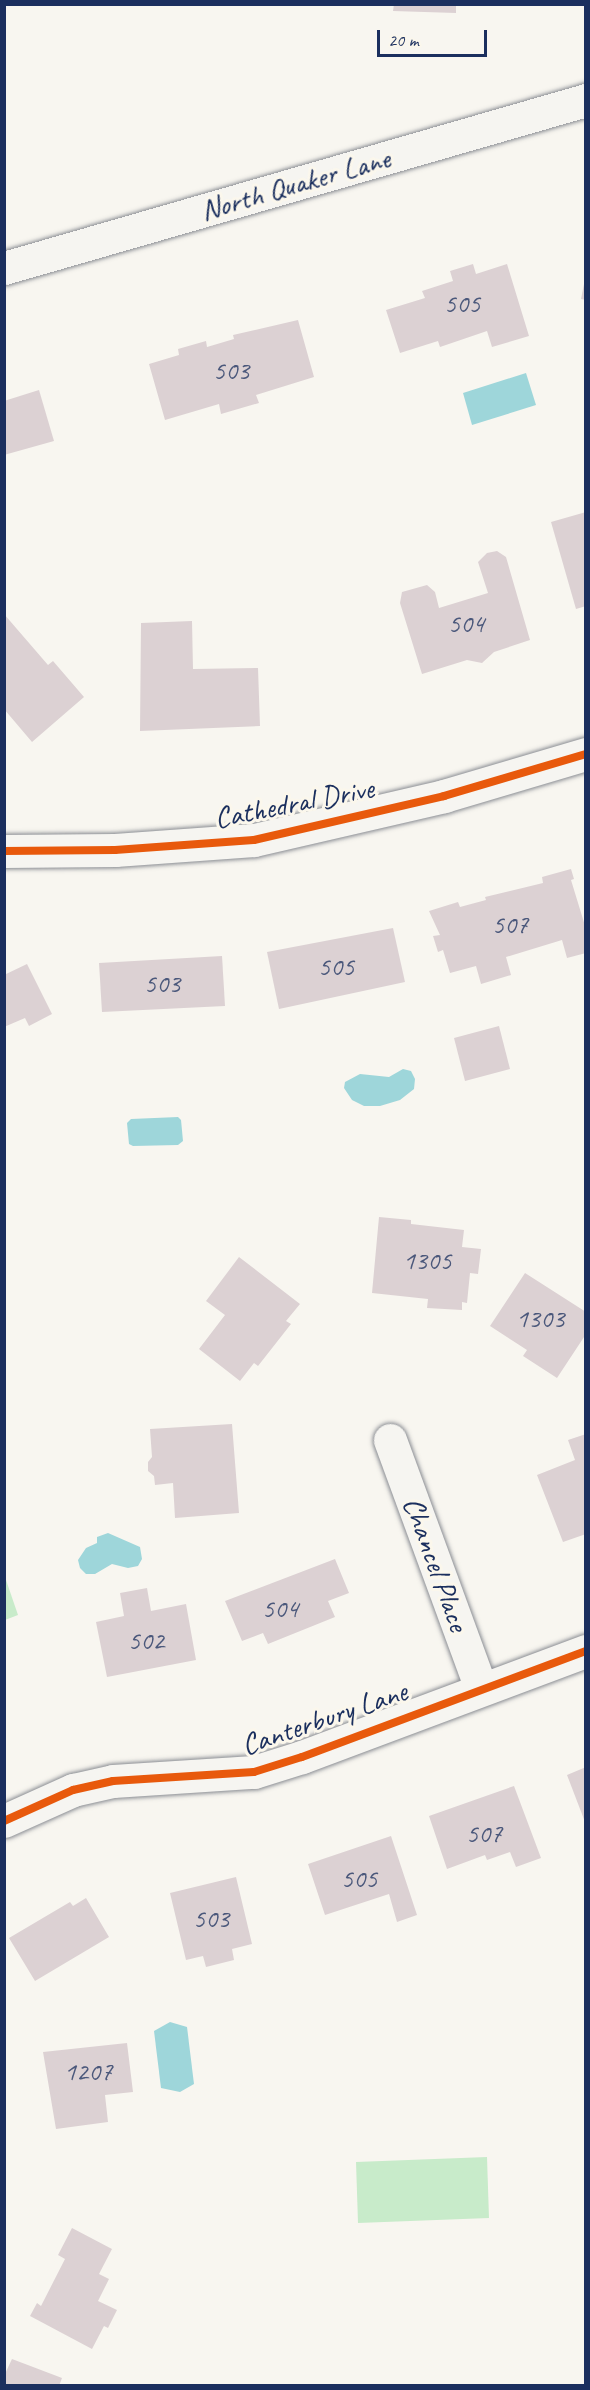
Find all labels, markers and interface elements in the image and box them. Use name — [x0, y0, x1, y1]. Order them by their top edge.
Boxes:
scale bar — [380, 18, 490, 56]
text: 20 m — [388, 29, 419, 51]
street label: North Quaker Lane — [196, 140, 394, 228]
house number: 505 — [444, 288, 480, 320]
house number: 503 — [213, 355, 249, 387]
house number: 504 — [448, 608, 484, 640]
street label: Cathedral Drive — [211, 770, 377, 836]
house number: 507 — [492, 909, 528, 941]
house number: 505 — [318, 951, 354, 983]
house number: 503 — [144, 968, 180, 1000]
house number: 1305 — [403, 1245, 451, 1277]
house number: 1303 — [516, 1303, 564, 1335]
street label: Chancel Place — [395, 1492, 477, 1636]
house number: 504 — [262, 1593, 298, 1625]
house number: 502 — [128, 1625, 164, 1657]
street label: Canterbury Lane — [236, 1673, 412, 1763]
house number: 507 — [466, 1818, 502, 1850]
house number: 505 — [341, 1863, 377, 1895]
house number: 503 — [193, 1903, 229, 1935]
house number: 1207 — [64, 2056, 112, 2088]

